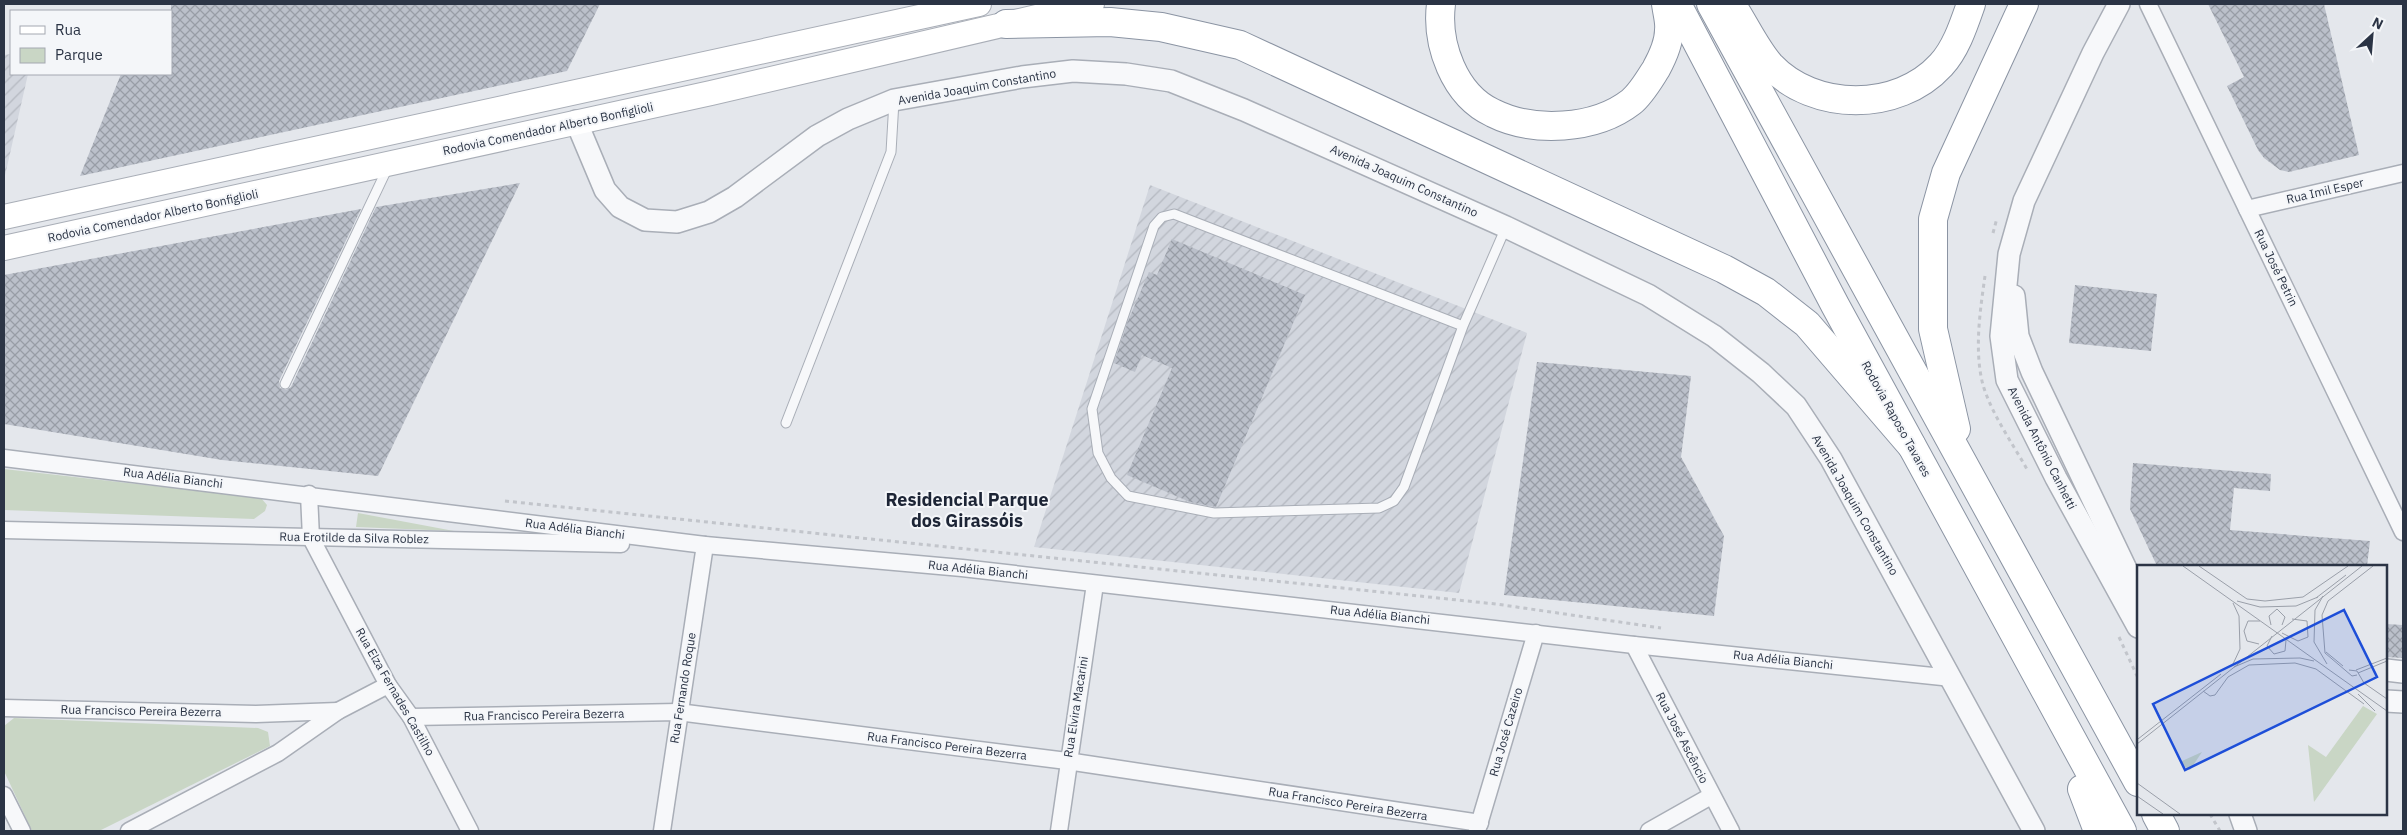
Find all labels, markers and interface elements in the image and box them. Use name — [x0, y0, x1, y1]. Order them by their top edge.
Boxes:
legend — [10, 10, 172, 75]
north arrow — [2347, 10, 2397, 60]
text: N — [2369, 13, 2386, 34]
text: Rua — [55, 20, 81, 39]
text: Parque — [55, 45, 103, 64]
street label: Avenida Joaquim Constantino — [897, 65, 1057, 108]
street label: Rodovia Comendador Alberto Bonfiglioli — [441, 99, 654, 158]
street label: Avenida Joaquim Constantino — [1328, 141, 1481, 220]
street label: Rua Imil Esper — [2285, 174, 2366, 207]
street label: Rodovia Comendador Alberto Bonfiglioli — [46, 186, 259, 245]
street label: Rua José Petrin — [2251, 227, 2302, 309]
street label: Rodovia Raposo Tavares — [1858, 358, 1935, 480]
street label: Avenida Antônio Canhetti — [2005, 384, 2080, 512]
street label: Avenida Joaquim Constantino — [1809, 432, 1902, 578]
street label: Rua Adélia Bianchi — [122, 464, 224, 491]
district label: Residencial Parque dos Girassóis — [885, 488, 1049, 532]
street label: Rua Adélia Bianchi — [524, 515, 626, 542]
street label: Rua Erotilde da Silva Roblez — [279, 529, 429, 546]
street label: Rua Adélia Bianchi — [927, 557, 1029, 582]
inset map — [2137, 565, 2387, 815]
street label: Rua Adélia Bianchi — [1329, 602, 1431, 627]
street label: Rua Elza Fernades Castilho — [353, 625, 438, 759]
street label: Rua Fernando Roque — [666, 631, 699, 745]
street label: Rua Adélia Bianchi — [1732, 647, 1834, 672]
street label: Rua Elvira Macarini — [1060, 655, 1091, 759]
street label: Rua José Cazeiro — [1486, 685, 1525, 778]
street label: Rua José Ascêncio — [1653, 690, 1712, 786]
street label: Rua Francisco Pereira Bezerra — [60, 702, 222, 719]
street label: Rua Francisco Pereira Bezerra — [463, 706, 625, 723]
street label: Rua Francisco Pereira Bezerra — [866, 728, 1028, 763]
street label: Rua Francisco Pereira Bezerra — [1267, 784, 1429, 824]

